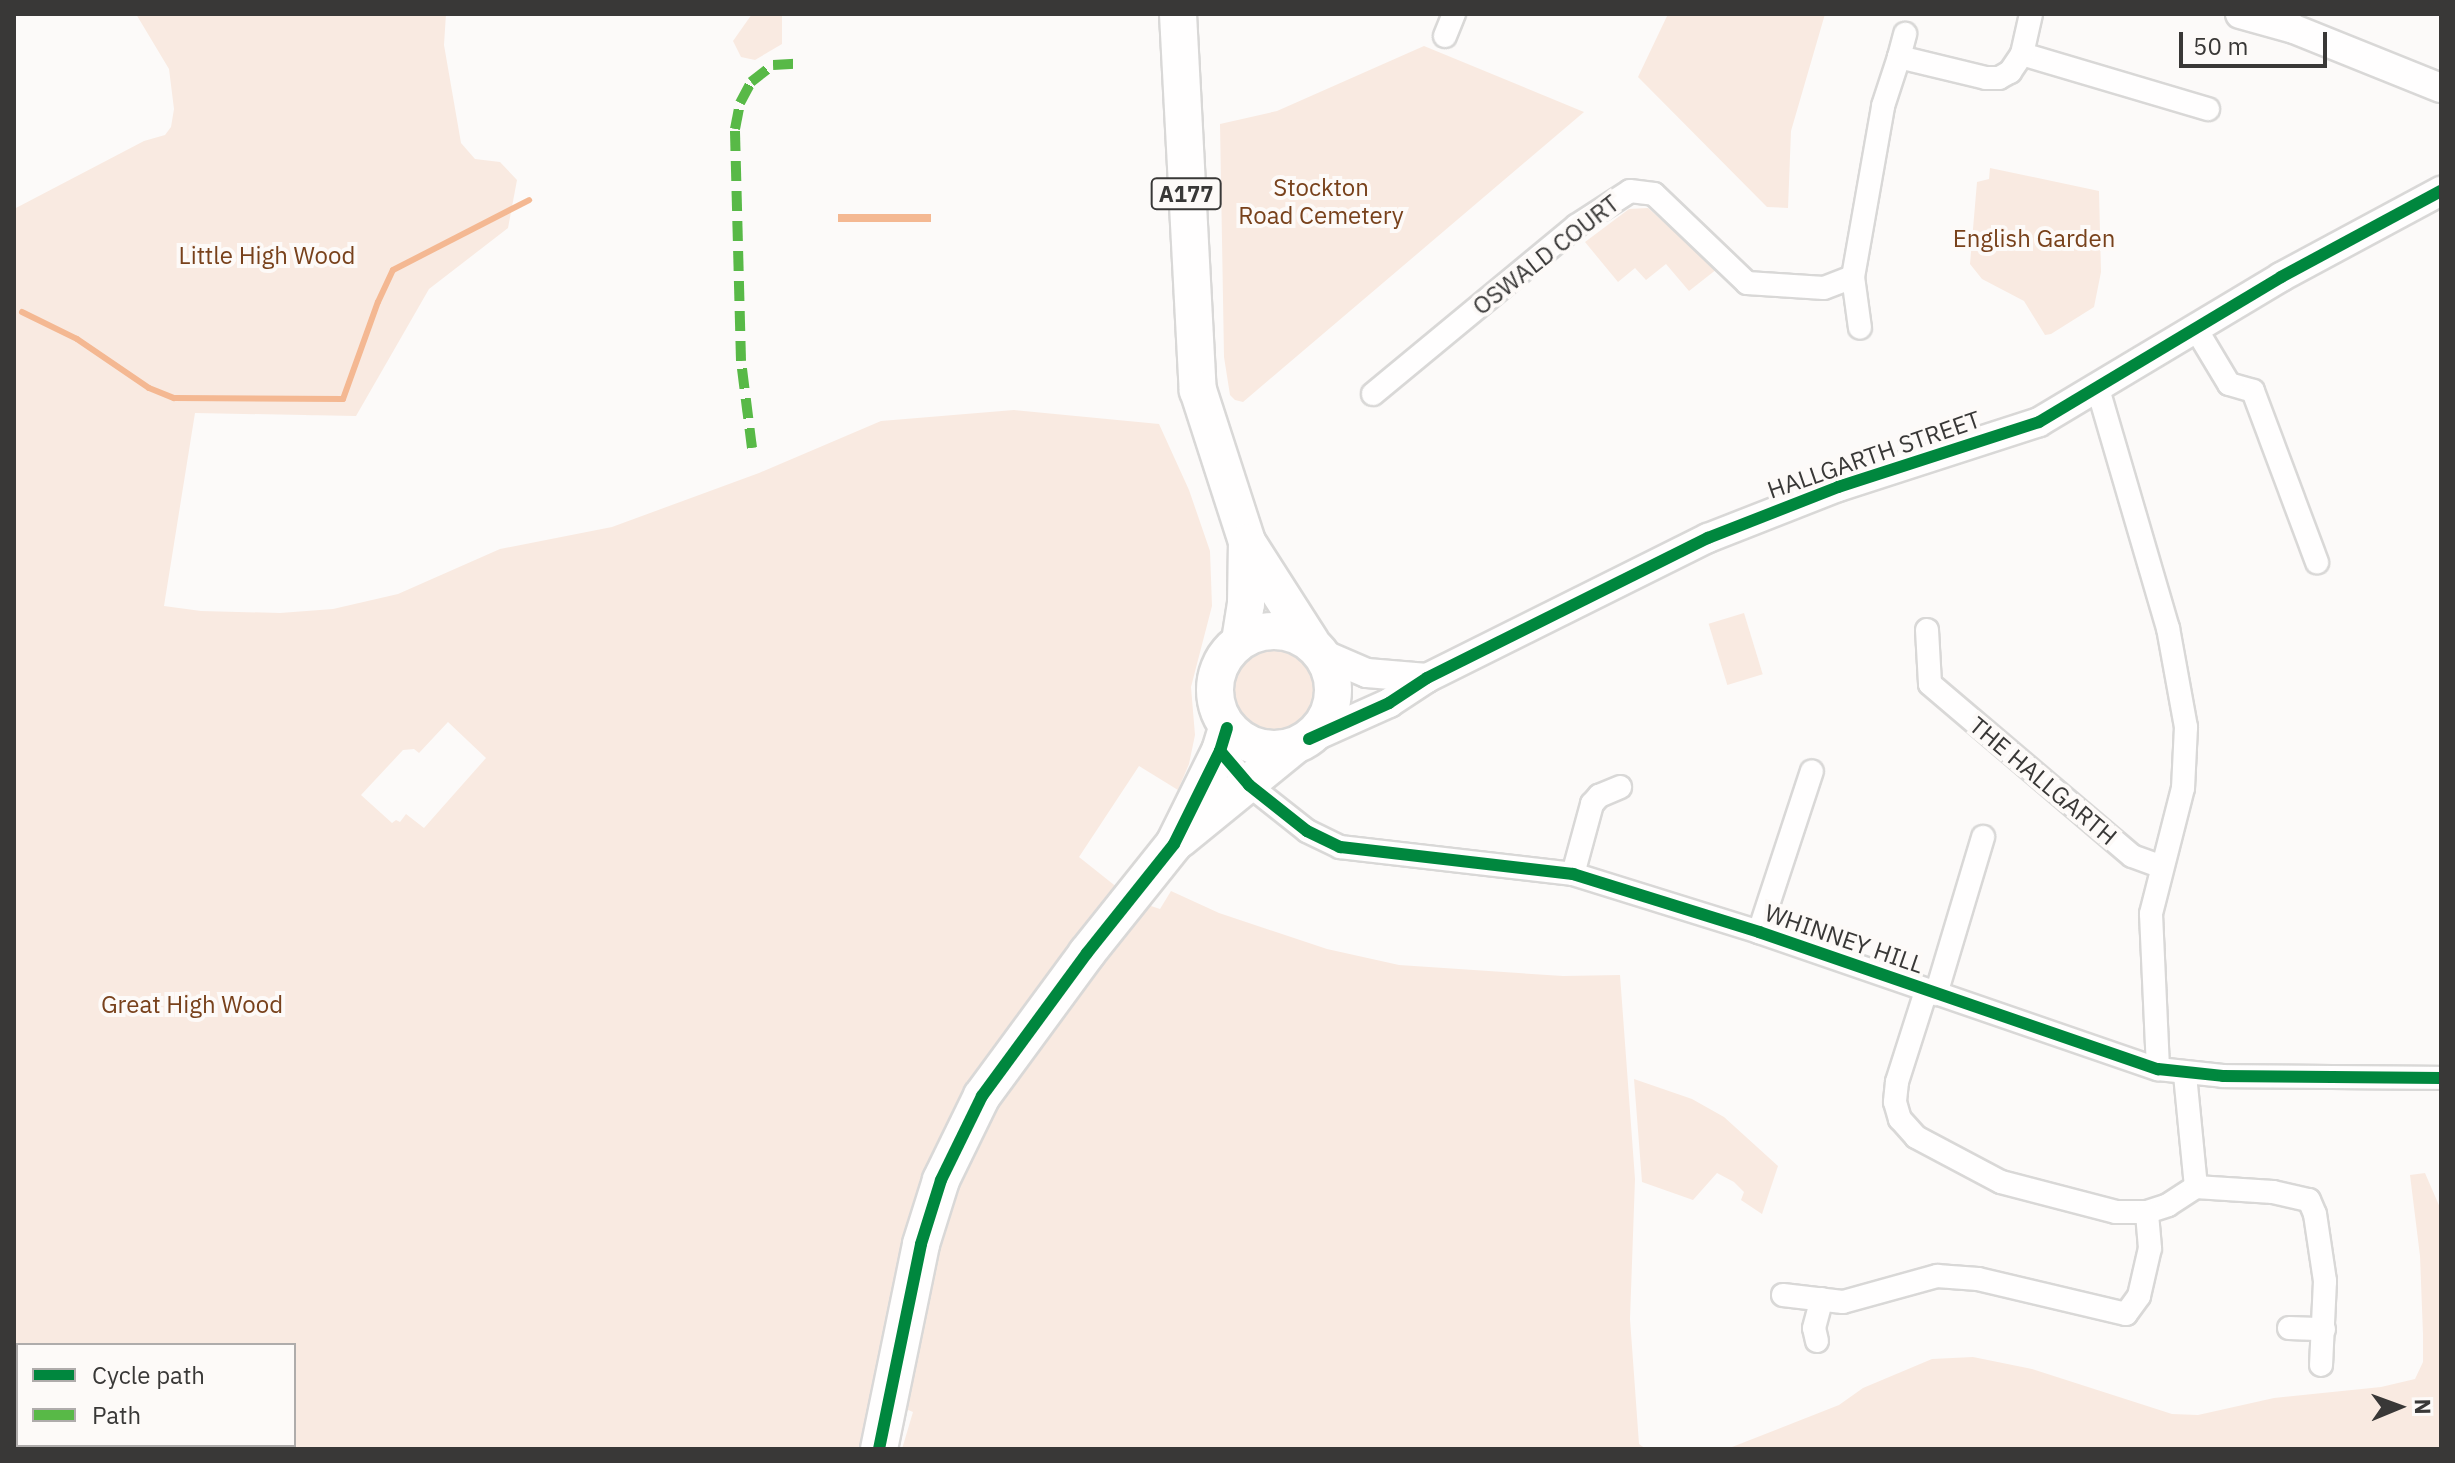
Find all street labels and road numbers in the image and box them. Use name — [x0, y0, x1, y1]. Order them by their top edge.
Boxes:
road number: A177 — [1150, 176, 1222, 212]
street label: OSWALD COURT — [1467, 189, 1625, 321]
street label: HALLGARTH STREET — [1764, 405, 1984, 505]
street label: THE HALLGARTH — [1963, 711, 2123, 851]
street label: WHINNEY HILL — [1761, 898, 1927, 980]

